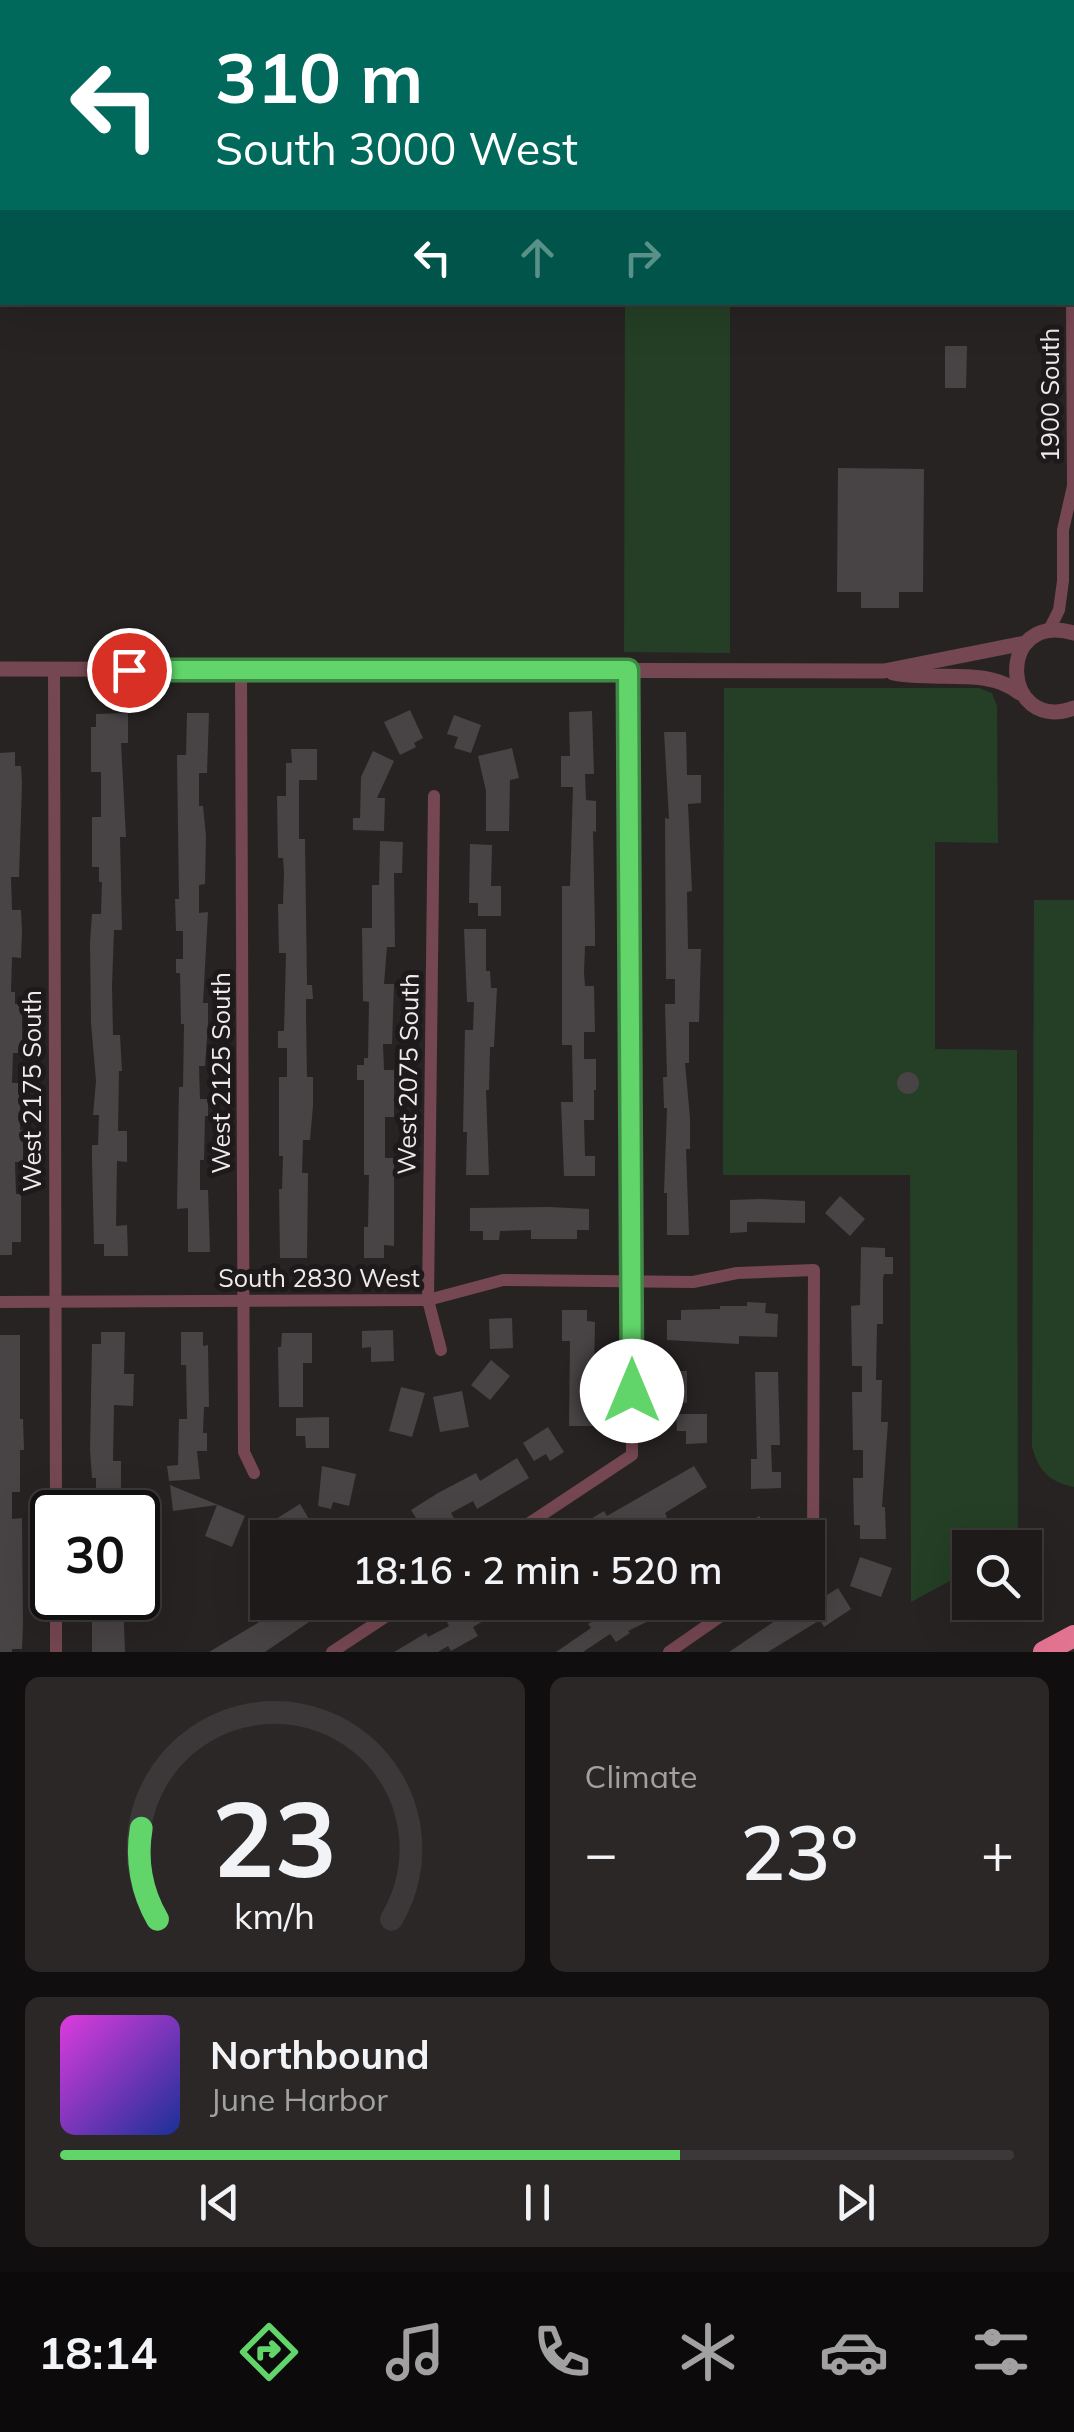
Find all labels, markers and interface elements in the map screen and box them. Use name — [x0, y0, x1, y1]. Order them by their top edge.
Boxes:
text: 310 m — [215, 33, 423, 121]
icon: left — [50, 40, 180, 170]
text: South 3000 West — [215, 120, 578, 176]
icon: left — [405, 230, 460, 285]
icon: ahead — [510, 230, 565, 285]
icon: right — [615, 230, 670, 285]
street label: 1900 South — [1034, 328, 1065, 462]
pin — [87, 628, 172, 713]
icon: arrive — [102, 643, 157, 698]
street label: West 2125 South — [205, 972, 236, 1174]
street label: West 2075 South — [390, 973, 425, 1175]
street label: West 2175 South — [16, 990, 47, 1192]
street label: South 2830 West — [218, 1262, 420, 1293]
position arrow — [580, 1339, 684, 1443]
speed limit sign: 30 — [30, 1490, 160, 1620]
map controls — [952, 1530, 1042, 1620]
button: search — [952, 1530, 1042, 1620]
text: 18:16 · 2 min · 520 m — [352, 1546, 723, 1594]
text: Climate — [585, 1756, 697, 1796]
text: 23 — [212, 1772, 337, 1903]
text: 23° — [740, 1805, 858, 1899]
text: − — [585, 1818, 618, 1887]
text: + — [981, 1818, 1014, 1887]
text: km/h — [234, 1893, 315, 1938]
text: Northbound — [210, 2031, 430, 2079]
text: June Harbor — [210, 2079, 388, 2119]
icon: previous — [192, 2175, 247, 2230]
icon: pause — [510, 2175, 565, 2230]
icon: next — [828, 2175, 883, 2230]
icon: directions — [234, 2317, 304, 2387]
icon: music — [380, 2317, 450, 2387]
icon: phone — [527, 2317, 597, 2387]
icon: climate — [673, 2317, 743, 2387]
icon: car — [819, 2317, 889, 2387]
icon: filters — [966, 2317, 1036, 2387]
text: 18:14 — [38, 2324, 157, 2380]

